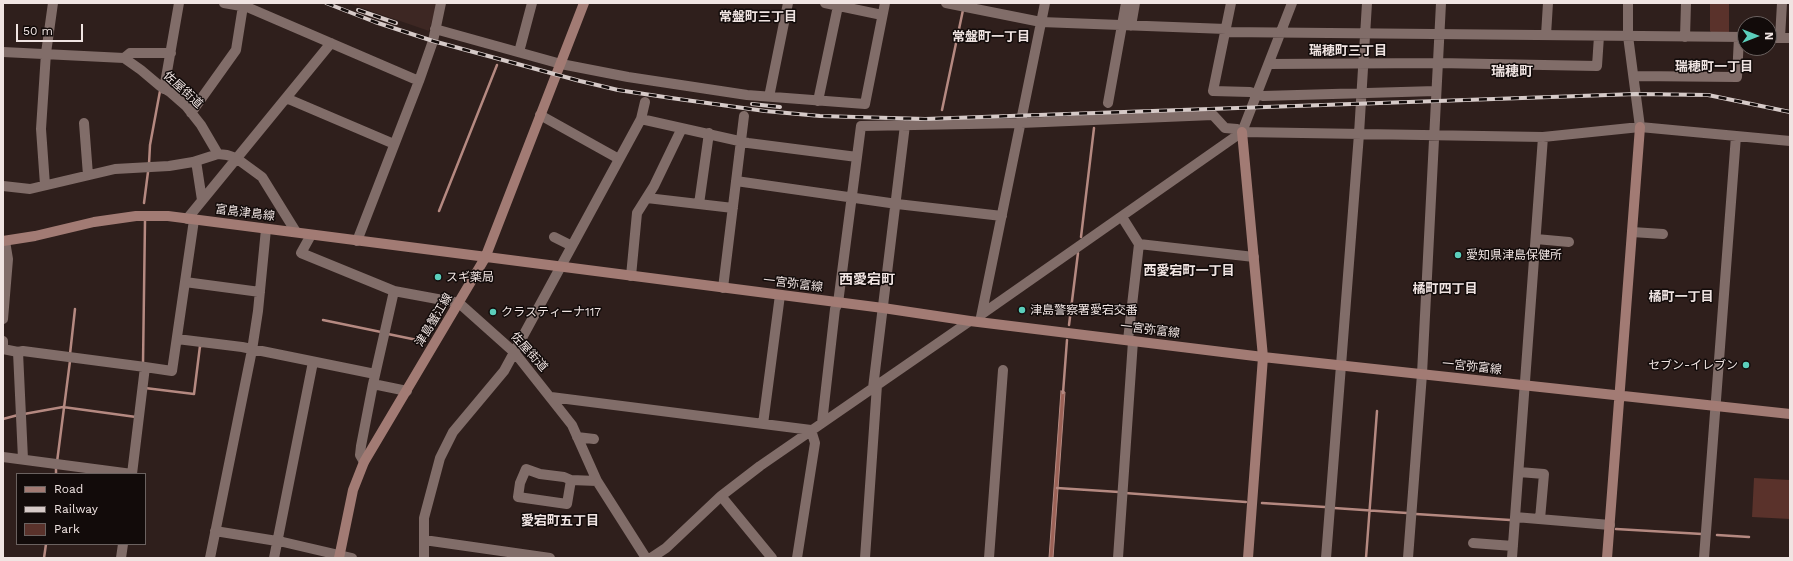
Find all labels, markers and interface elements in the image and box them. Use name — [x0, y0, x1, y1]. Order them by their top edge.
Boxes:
district label: 常盤町三丁目 — [719, 9, 797, 25]
scale bar — [18, 16, 85, 42]
north arrow — [1737, 16, 1777, 56]
text: 50 m — [23, 24, 53, 38]
district label: 常盤町一丁目 — [952, 29, 1030, 45]
text: N — [1762, 32, 1775, 40]
district label: 瑞穂町三丁目 — [1309, 43, 1387, 59]
district label: 瑞穂町一丁目 — [1675, 59, 1753, 75]
district label: 瑞穂町 — [1491, 64, 1533, 80]
street label: 佐屋街道 — [160, 69, 206, 111]
street label: 富島津島線 — [214, 202, 276, 224]
place label: 愛知県津島保健所 — [1466, 248, 1562, 262]
marker: 愛知県津島保健所 — [1453, 250, 1463, 260]
district label: 西愛宕町一丁目 — [1144, 263, 1234, 279]
place label: スギ薬局 — [446, 270, 494, 284]
marker: スギ薬局 — [433, 272, 443, 282]
district label: 西愛宕町 — [839, 272, 895, 288]
street label: 一宮弥富線 — [762, 273, 824, 295]
district label: 橘町四丁目 — [1413, 281, 1477, 297]
district label: 橘町一丁目 — [1649, 289, 1713, 305]
street label: 津島蟹江線 — [412, 291, 456, 349]
place label: 津島警察署愛宕交番 — [1030, 303, 1138, 317]
place label: クラスティーナ117 — [501, 305, 601, 319]
marker: 津島警察署愛宕交番 — [1017, 305, 1027, 315]
marker: クラスティーナ117 — [488, 307, 498, 317]
street label: 一宮弥富線 — [1119, 319, 1181, 341]
street label: 佐屋街道 — [508, 329, 550, 375]
street label: 一宮弥富線 — [1441, 357, 1503, 377]
place label: セブン-イレブン — [1648, 358, 1738, 372]
marker: セブン-イレブン — [1741, 360, 1751, 370]
legend — [16, 473, 146, 545]
text: Road — [54, 482, 83, 496]
text: Railway — [54, 502, 98, 516]
district label: 愛宕町五丁目 — [521, 513, 599, 529]
text: Park — [54, 522, 80, 536]

